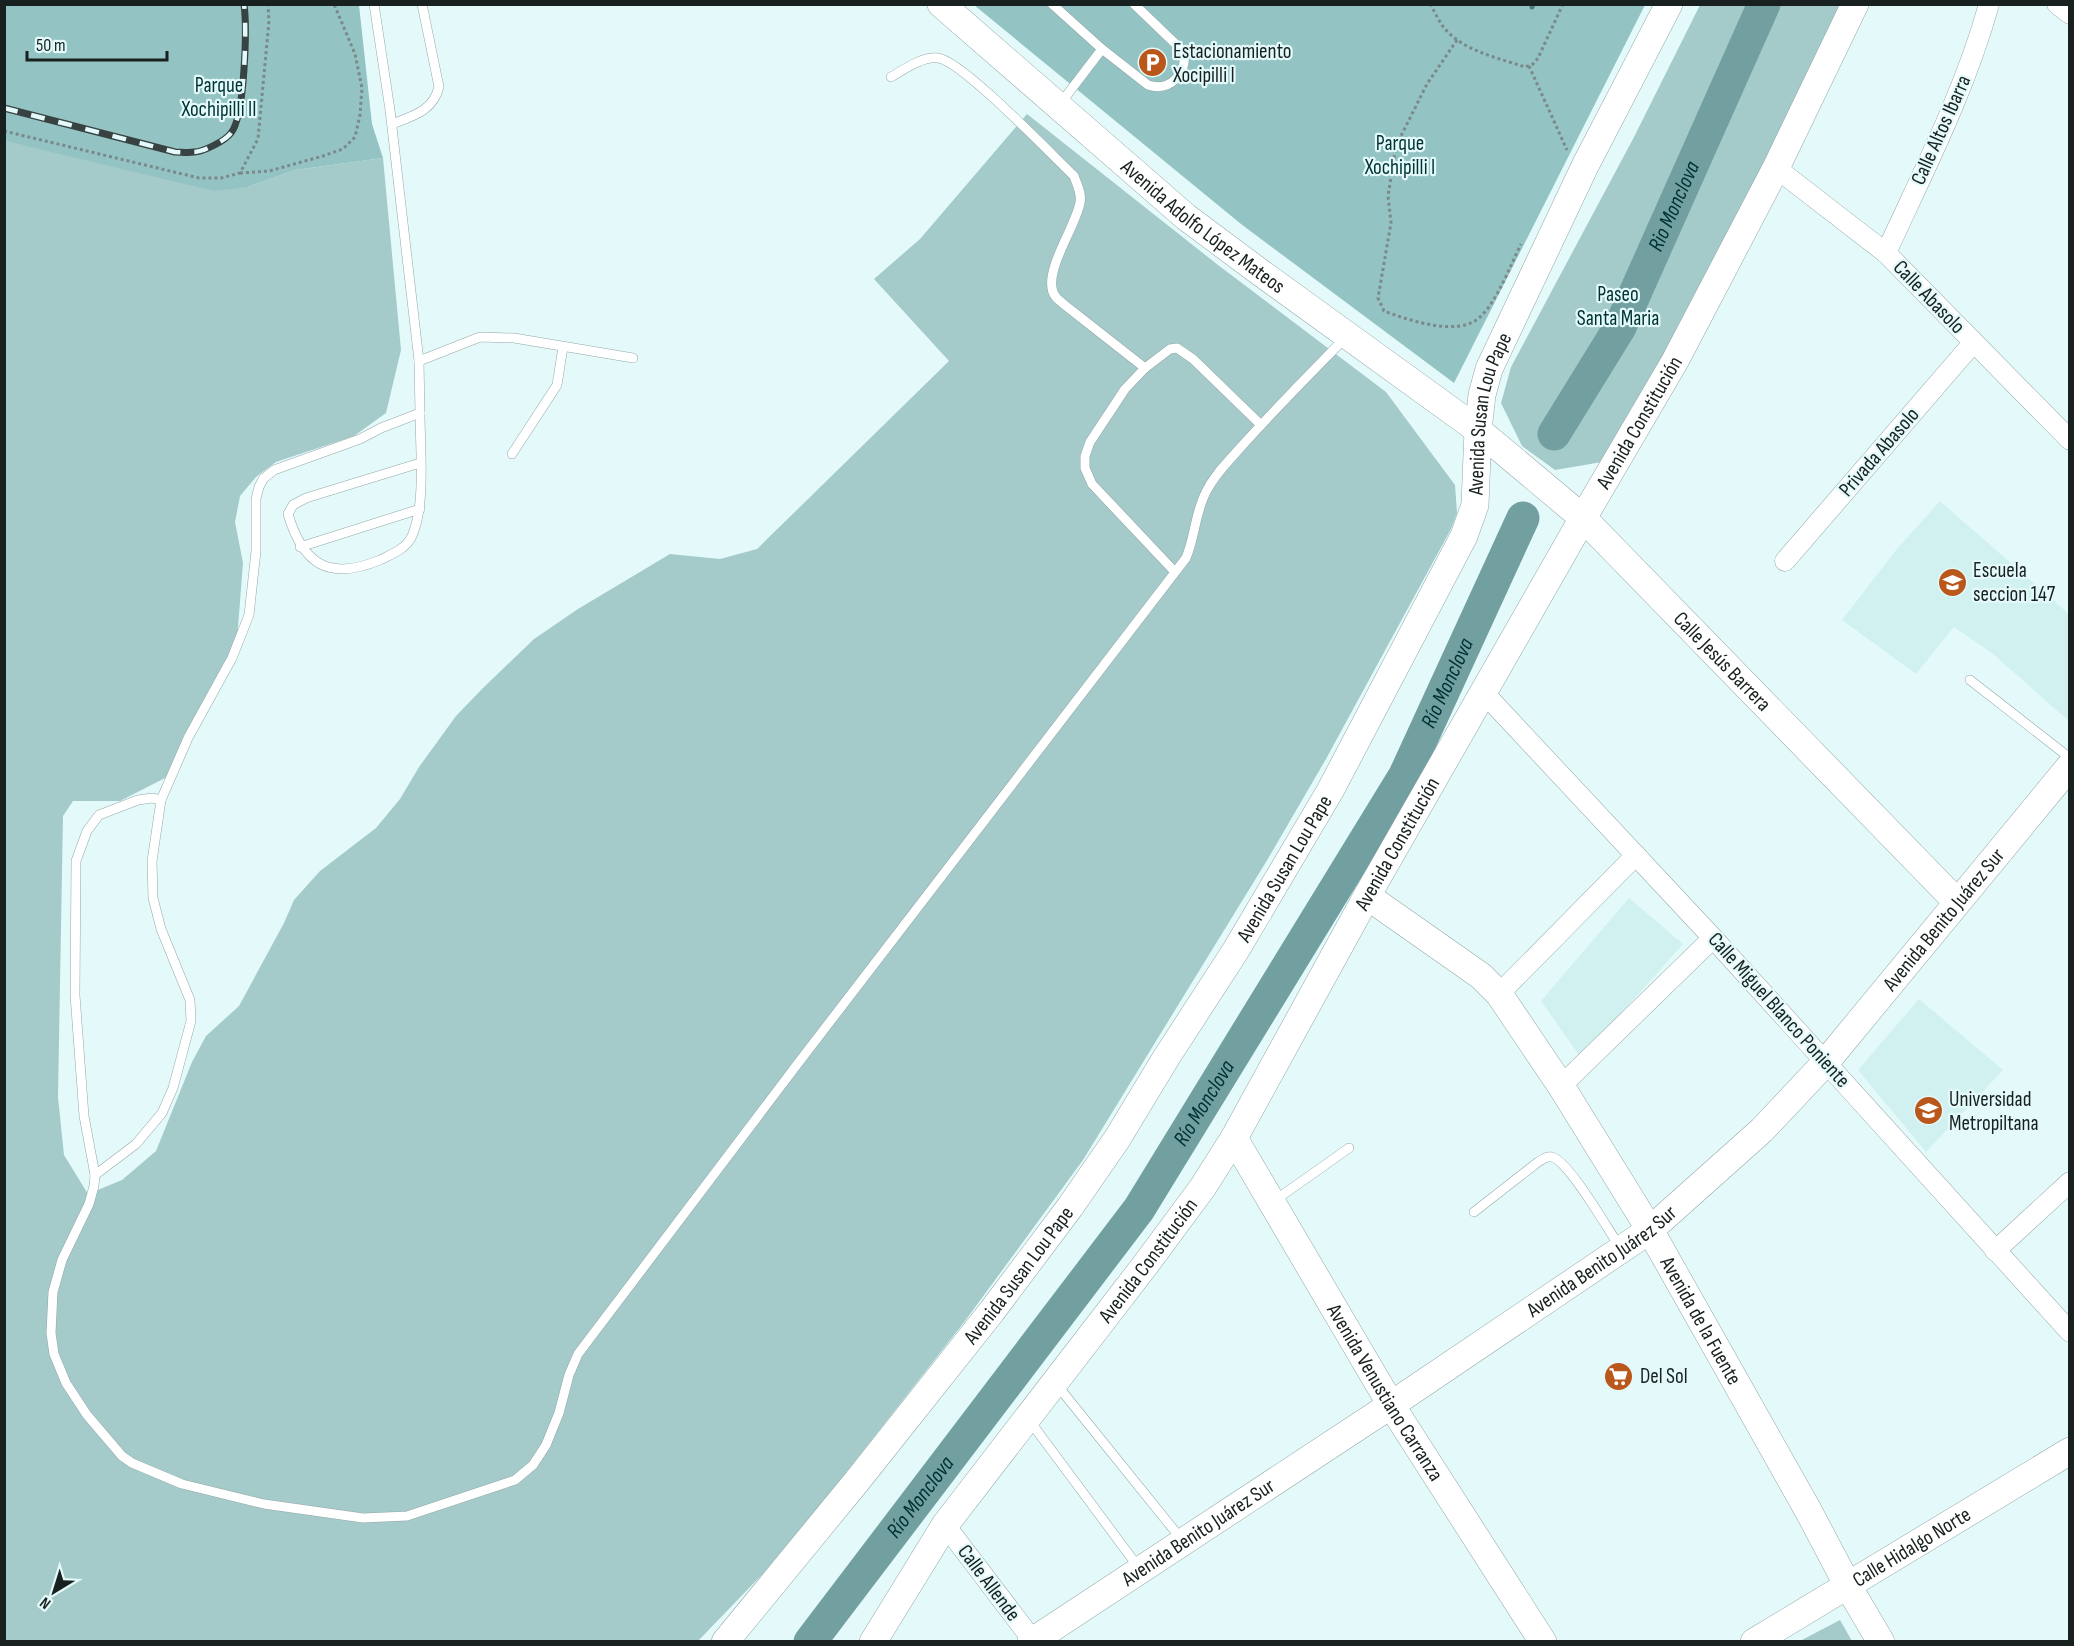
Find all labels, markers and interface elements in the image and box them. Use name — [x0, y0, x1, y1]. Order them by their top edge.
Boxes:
scale bar — [27, 24, 166, 62]
text: 50 m — [36, 35, 66, 56]
place label: Estacionamiento Xocipilli I — [1172, 39, 1292, 88]
parking icon: Estacionamiento Xocipilli I — [1136, 47, 1168, 79]
street label: Calle Altos Ibarra — [1906, 71, 1976, 189]
park label: Parque Xochipilli II — [181, 73, 256, 122]
park label: Parque Xochipilli I — [1364, 131, 1435, 180]
street label: Avenida Adolfo López Mateos — [1115, 153, 1290, 299]
water label: Rio Monclova — [1642, 157, 1706, 255]
street label: Calle Abasolo — [1888, 255, 1970, 339]
park label: Paseo Santa Maria — [1577, 282, 1659, 331]
street label: Avenida Susan Lou Pape — [1463, 328, 1517, 497]
street label: Avenida Constitución — [1590, 352, 1688, 494]
street label: Privada Abasolo — [1834, 402, 1924, 502]
place label: Escuela seccion 147 — [1973, 558, 2056, 607]
school or university icon: Escuela seccion 147 — [1936, 566, 1968, 598]
street label: Calle Jesús Barrera — [1669, 606, 1776, 716]
water label: Río Monclova — [1415, 634, 1479, 732]
street label: Avenida Constitución — [1349, 773, 1445, 915]
street label: Avenida Susan Lou Pape — [1231, 791, 1337, 947]
street label: Avenida Benito Juárez Sur — [1877, 843, 2010, 996]
street label: Calle Miguel Blanco Poniente — [1703, 927, 1855, 1093]
water label: Río Monclova — [1167, 1055, 1240, 1151]
place label: Universidad Metropiltana — [1949, 1087, 2039, 1136]
school or university icon: Universidad Metropiltana — [1912, 1095, 1944, 1127]
street label: Avenida Constitución — [1093, 1193, 1203, 1328]
street label: Avenida Benito Juárez Sur — [1521, 1200, 1682, 1323]
street label: Avenida Susan Lou Pape — [958, 1201, 1079, 1350]
street label: Avenida de la Fuente — [1655, 1251, 1747, 1389]
street label: Avenida Venustiano Carranza — [1321, 1299, 1449, 1486]
supermarket icon: Del Sol — [1603, 1360, 1635, 1392]
place label: Del Sol — [1640, 1364, 1688, 1389]
water label: Río Monclova — [880, 1451, 960, 1543]
street label: Avenida Benito Juárez Sur — [1116, 1473, 1279, 1592]
street label: Calle Hidalgo Norte — [1848, 1502, 1975, 1592]
street label: Calle Allende — [952, 1540, 1026, 1626]
north arrow — [24, 1562, 84, 1622]
text: N — [36, 1593, 55, 1613]

